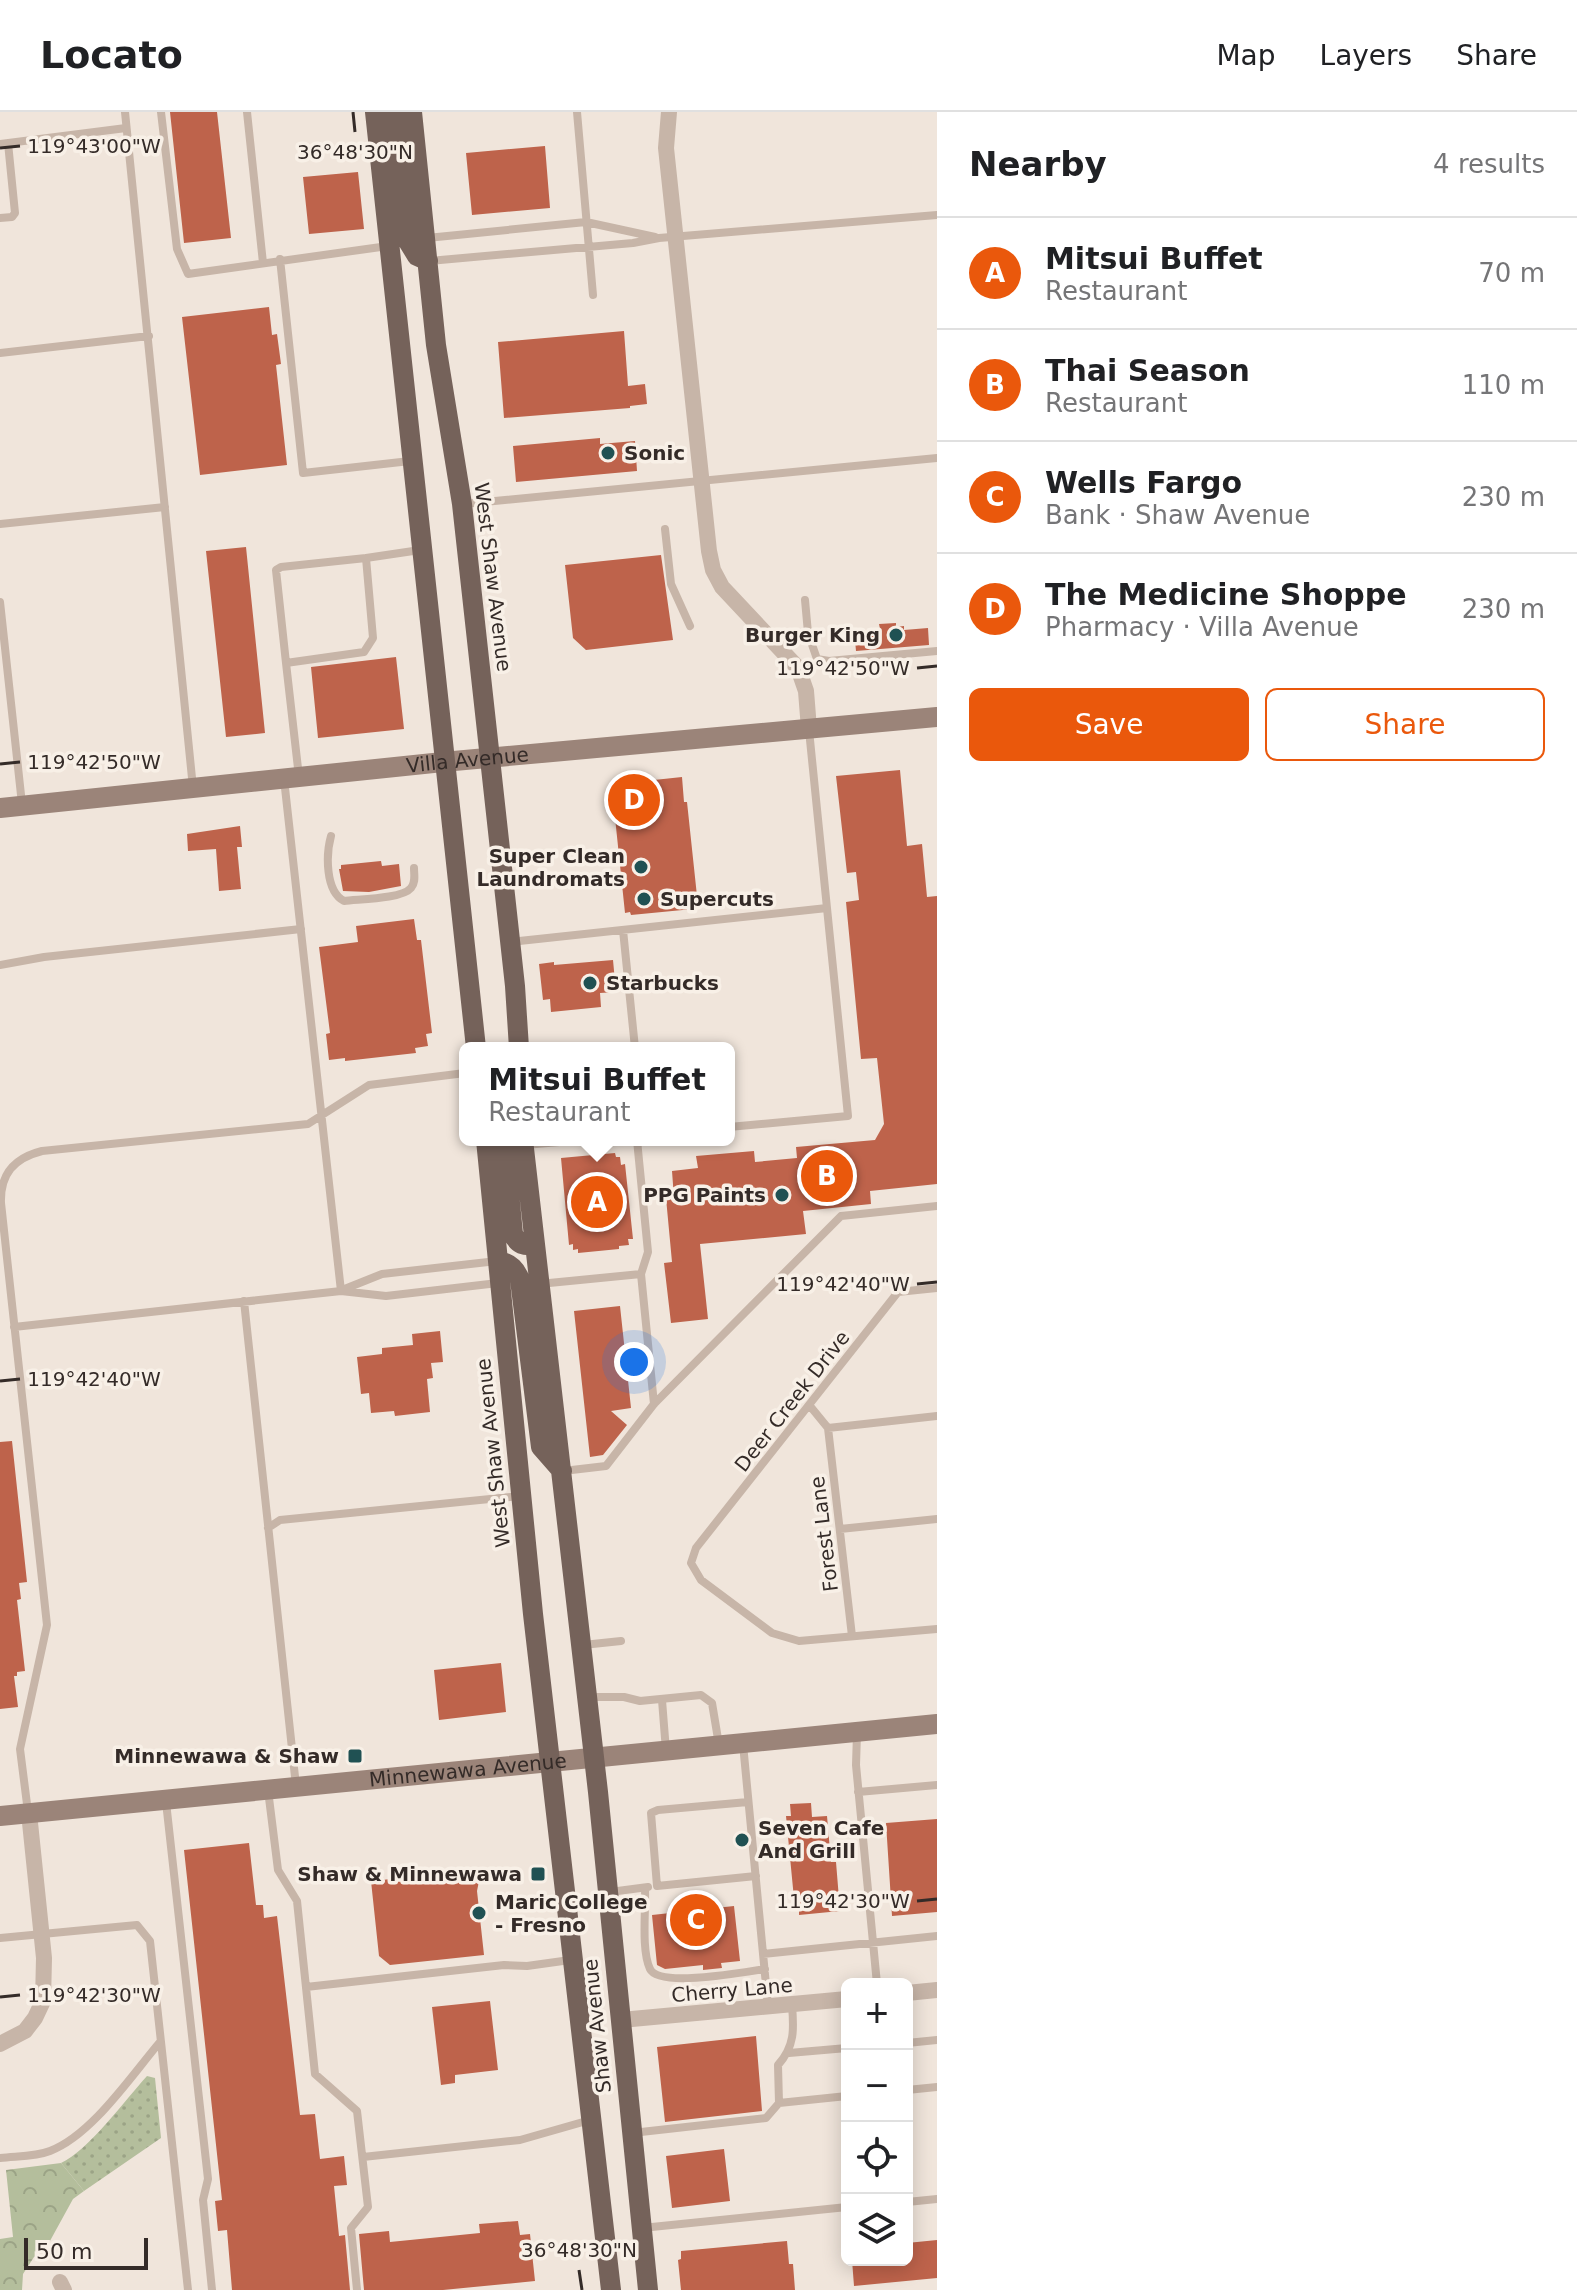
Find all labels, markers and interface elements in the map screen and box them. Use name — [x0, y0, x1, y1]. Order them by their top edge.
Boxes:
text: Locato — [40, 33, 183, 77]
text: Map — [1216, 39, 1276, 72]
text: Layers — [1320, 39, 1412, 72]
text: Share — [1456, 39, 1537, 72]
text: 119°43'00"W — [27, 134, 161, 158]
text: 36°48'30"N — [297, 140, 413, 164]
text: Nearby — [969, 144, 1107, 184]
text: 4 results — [1433, 149, 1545, 179]
text: Mitsui Buffet — [1045, 241, 1263, 276]
text: A — [985, 258, 1005, 288]
text: 70 m — [1478, 258, 1545, 288]
text: Restaurant — [1045, 276, 1187, 306]
text: Thai Season — [1045, 353, 1250, 388]
text: B — [985, 370, 1005, 400]
text: 110 m — [1462, 370, 1545, 400]
text: Restaurant — [1045, 388, 1187, 418]
place label: Sonic — [624, 441, 685, 465]
marker: Sonic — [599, 444, 617, 462]
text: Wells Fargo — [1045, 465, 1242, 500]
street label: West Shaw Avenue — [470, 481, 516, 673]
text: C — [985, 482, 1005, 512]
text: 230 m — [1462, 482, 1545, 512]
text: Bank · Shaw Avenue — [1045, 500, 1310, 530]
text: The Medicine Shoppe — [1045, 577, 1407, 612]
text: D — [984, 594, 1006, 624]
text: 230 m — [1462, 594, 1545, 624]
text: Pharmacy · Villa Avenue — [1045, 612, 1359, 642]
place label: Burger King — [745, 623, 880, 647]
marker: Burger King — [887, 626, 905, 644]
text: 119°42'50"W — [776, 656, 910, 680]
button: Save — [969, 688, 1249, 761]
button: Share — [1265, 688, 1545, 761]
street label: Villa Avenue — [405, 742, 530, 778]
text: 119°42'50"W — [27, 750, 161, 774]
pin: D — [608, 770, 660, 830]
place label: Super Clean Laundromats — [477, 844, 625, 891]
marker: Super Clean Laundromats — [632, 858, 650, 876]
place label: Supercuts — [660, 887, 774, 911]
marker: Supercuts — [635, 890, 653, 908]
place label: Starbucks — [606, 971, 719, 995]
marker: Starbucks — [581, 974, 599, 992]
popup — [459, 1042, 735, 1146]
text: Mitsui Buffet — [488, 1062, 706, 1097]
text: Restaurant — [488, 1097, 631, 1127]
pin: B — [801, 1146, 853, 1206]
pin: A — [571, 1172, 623, 1232]
place label: PPG Paints — [643, 1183, 766, 1207]
marker: PPG Paints — [773, 1186, 791, 1204]
text: 119°42'40"W — [776, 1272, 910, 1296]
street label: Deer Creek Drive — [730, 1326, 854, 1476]
your location — [614, 1342, 654, 1382]
street label: West Shaw Avenue — [471, 1357, 515, 1549]
text: 119°42'40"W — [27, 1367, 161, 1391]
street label: Forest Lane — [805, 1475, 843, 1593]
place label: Minnewawa & Shaw — [114, 1744, 339, 1768]
marker: Minnewawa & Shaw — [346, 1747, 364, 1765]
street label: Minnewawa Avenue — [368, 1748, 568, 1792]
place label: Seven Cafe And Grill — [758, 1816, 884, 1863]
marker: Seven Cafe And Grill — [733, 1831, 751, 1849]
place label: Shaw & Minnewawa — [297, 1862, 522, 1886]
marker: Shaw & Minnewawa — [529, 1865, 547, 1883]
text: 119°42'30"W — [776, 1889, 910, 1913]
place label: Maric College - Fresno — [495, 1890, 648, 1937]
pin: C — [670, 1890, 722, 1950]
marker: Maric College - Fresno — [470, 1904, 488, 1922]
street label: Shaw Avenue — [578, 1958, 616, 2094]
street label: Cherry Lane — [670, 1973, 794, 2007]
map controls — [841, 1978, 913, 2266]
button: + — [841, 1978, 913, 2050]
text: 119°42'30"W — [27, 1983, 161, 2007]
button: − — [841, 2050, 913, 2122]
button: locate — [841, 2122, 913, 2194]
button: layers — [841, 2194, 913, 2266]
scale bar — [24, 2234, 148, 2270]
text: 36°48'30"N — [521, 2238, 637, 2262]
text: 50 m — [36, 2239, 92, 2264]

